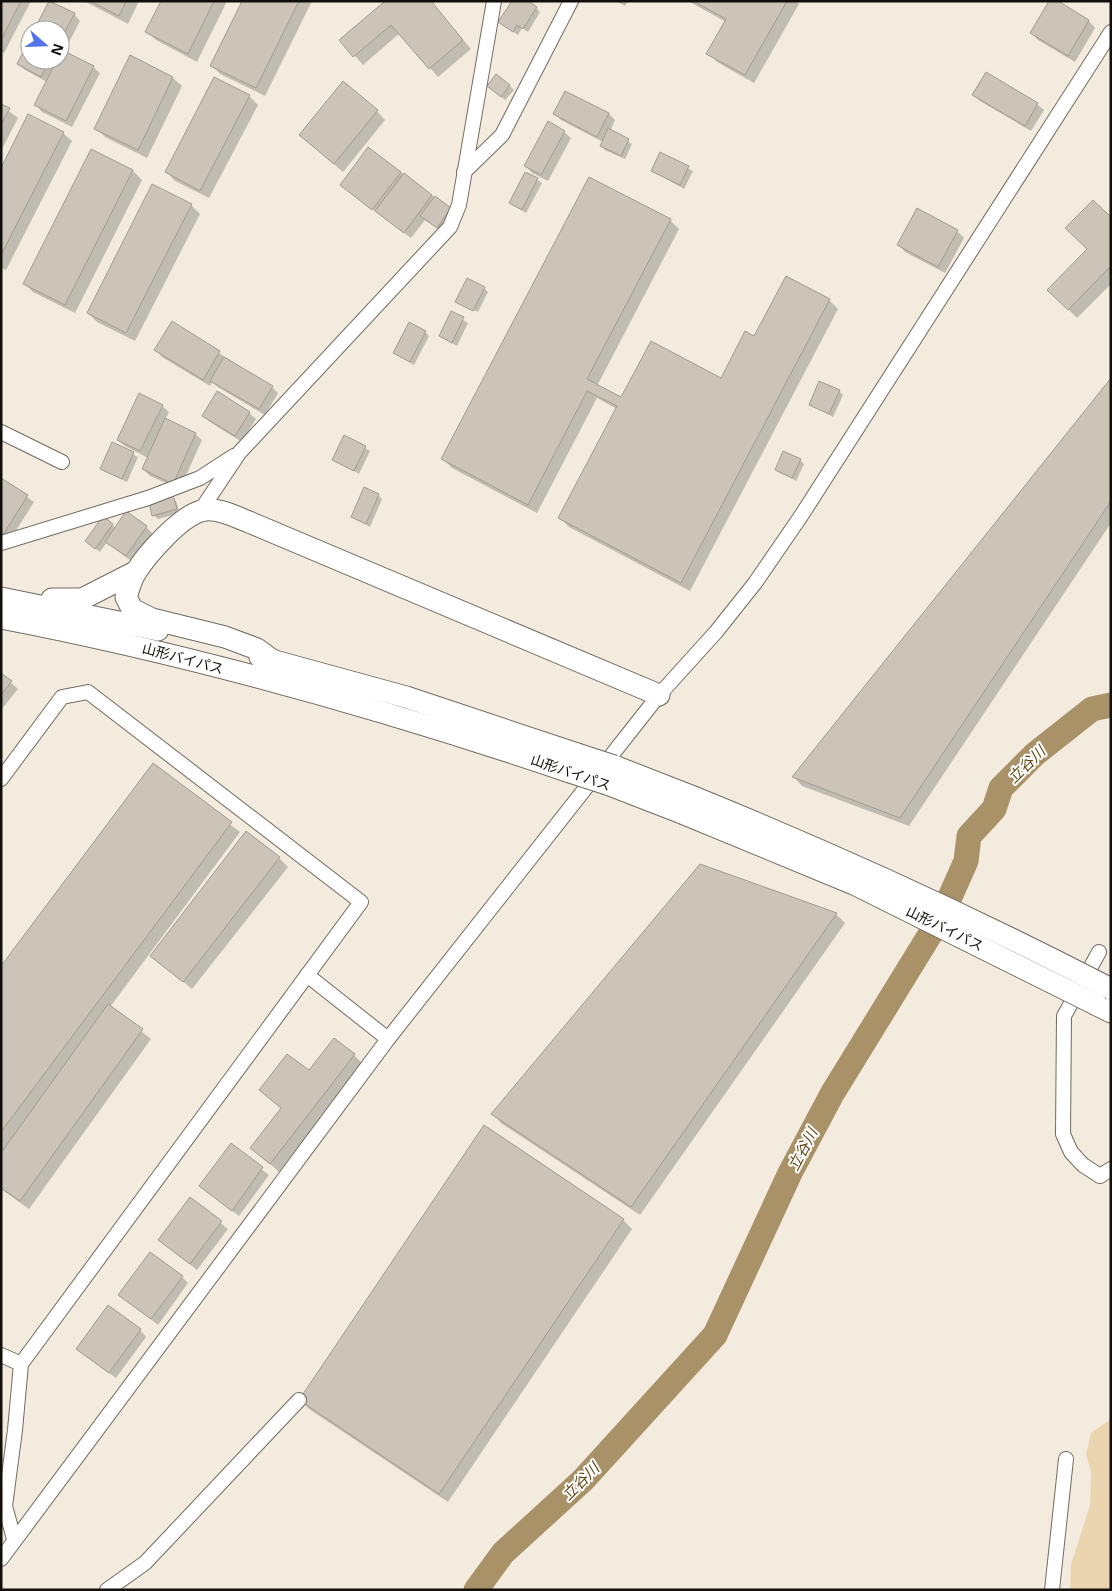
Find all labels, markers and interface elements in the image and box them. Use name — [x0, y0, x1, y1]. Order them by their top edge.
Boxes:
north arrow — [20, 20, 70, 70]
text: N — [47, 41, 69, 58]
street label: 山形バイパス — [140, 638, 226, 678]
water label: 立谷川 — [1003, 740, 1051, 787]
street label: 山形バイパス — [528, 749, 614, 795]
street label: 山形バイパス — [903, 901, 987, 955]
water label: 立谷川 — [783, 1123, 822, 1174]
water label: 立谷川 — [557, 1457, 604, 1504]

